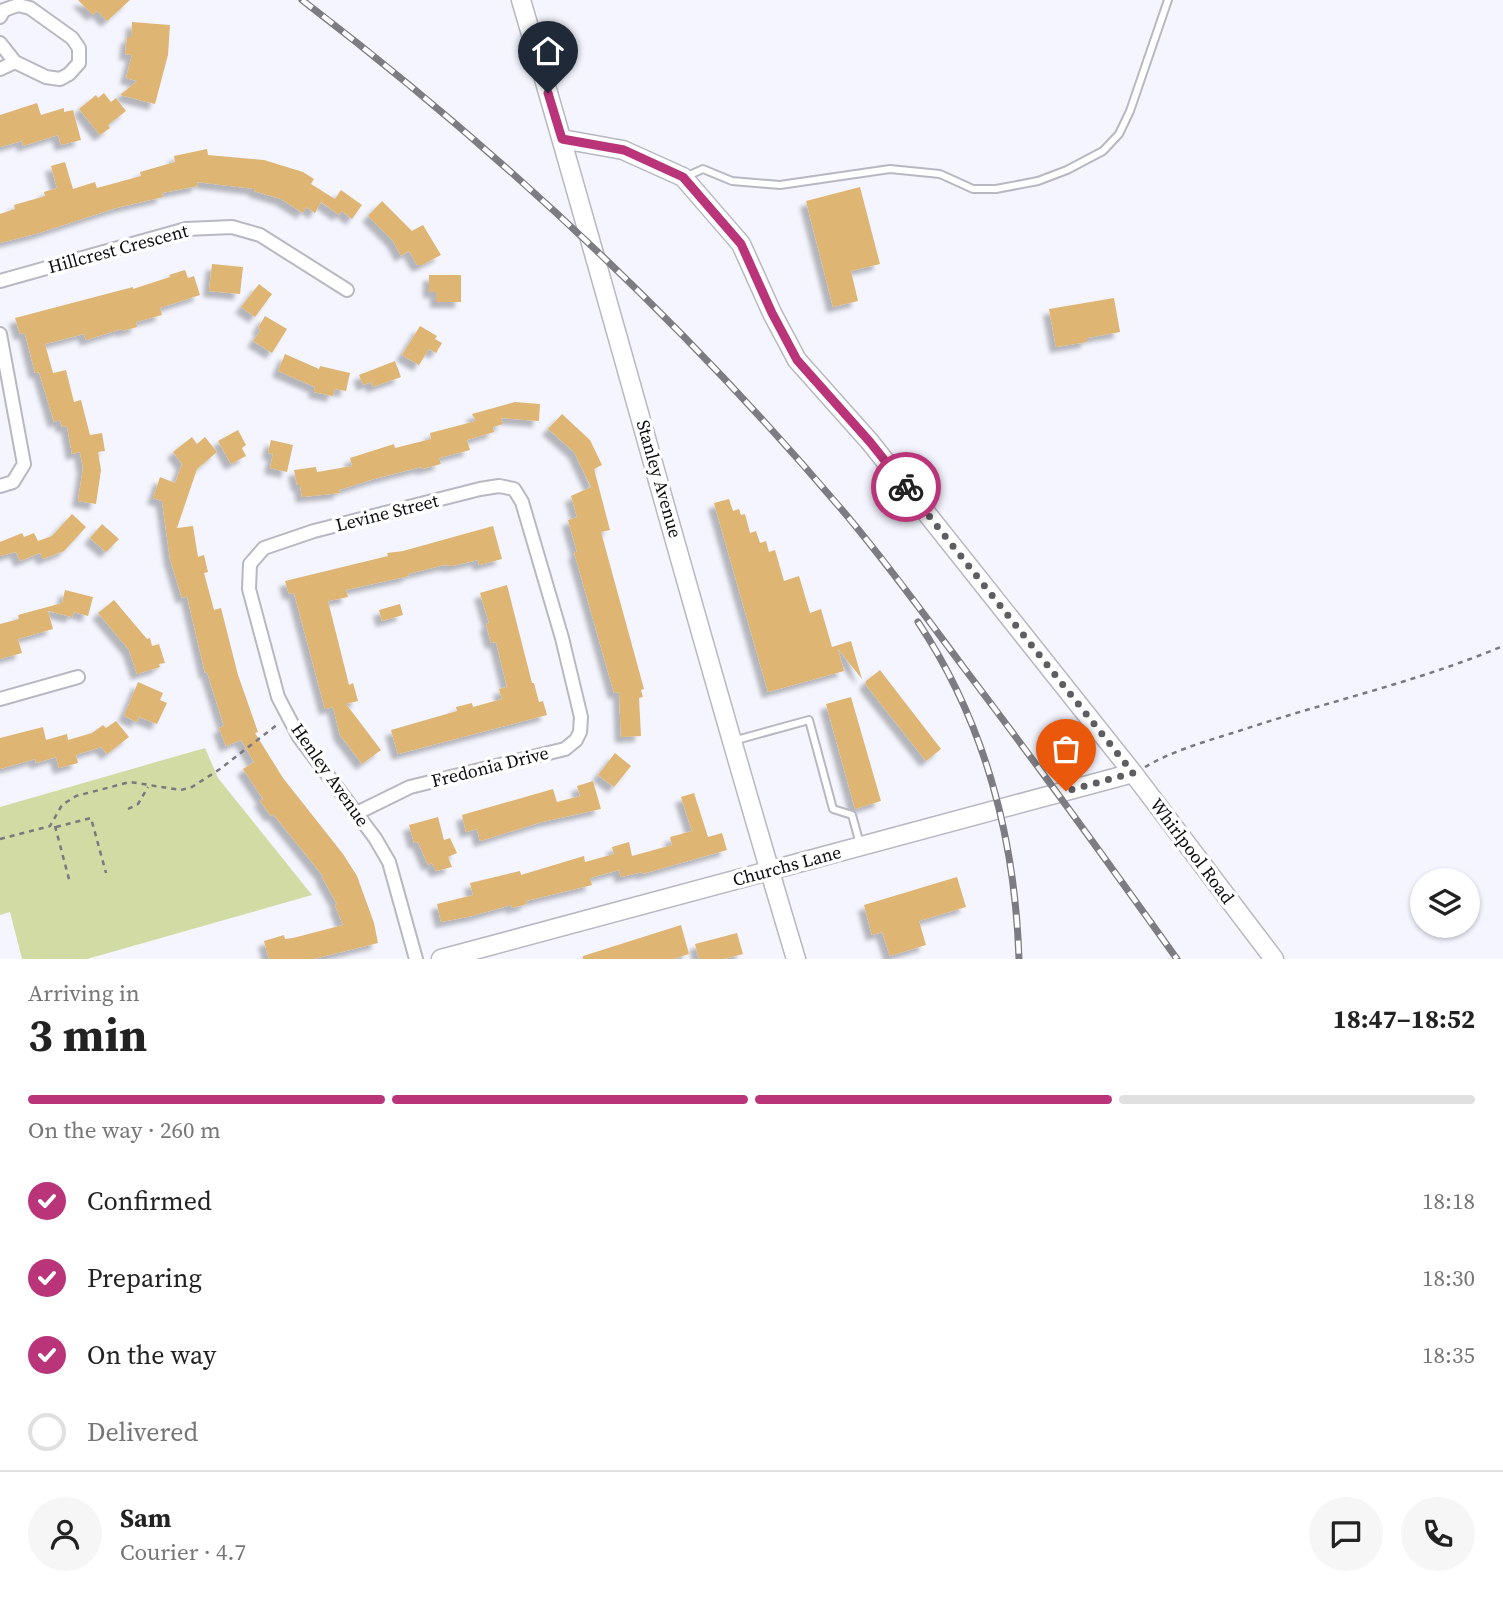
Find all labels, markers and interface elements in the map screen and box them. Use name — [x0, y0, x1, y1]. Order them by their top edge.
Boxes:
pin — [518, 21, 578, 93]
icon: home — [529, 32, 567, 70]
street label: Hillcrest Crescent — [45, 218, 191, 279]
street label: Stanley Avenue — [631, 417, 688, 541]
courier — [871, 452, 941, 522]
icon: bike — [887, 468, 925, 506]
street label: Levine Street — [333, 488, 441, 537]
street label: Henley Avenue — [286, 718, 375, 831]
pin — [1036, 719, 1096, 791]
icon: bag — [1047, 730, 1085, 768]
street label: Fredonia Drive — [429, 740, 551, 793]
street label: Whirlpool Road — [1144, 793, 1240, 909]
street label: Churchs Lane — [730, 839, 844, 892]
map controls — [1410, 868, 1480, 938]
button: layers — [1410, 868, 1480, 938]
text: Arriving in — [28, 977, 140, 1009]
text: 18:47–18:52 — [1333, 1001, 1475, 1037]
text: 3 min — [28, 1003, 147, 1066]
text: On the way · 260 m — [28, 1114, 221, 1146]
icon: check — [28, 1182, 66, 1220]
text: Confirmed — [87, 1183, 212, 1219]
text: 18:18 — [1422, 1185, 1475, 1217]
icon: check — [28, 1259, 66, 1297]
text: Preparing — [87, 1260, 202, 1296]
text: 18:30 — [1422, 1262, 1475, 1294]
icon: check — [28, 1336, 66, 1374]
text: On the way — [87, 1337, 216, 1373]
text: 18:35 — [1422, 1339, 1475, 1371]
text: Delivered — [87, 1414, 198, 1450]
button: person — [28, 1497, 102, 1571]
button: chat — [1309, 1497, 1383, 1571]
button: phone — [1401, 1497, 1475, 1571]
text: Sam — [120, 1500, 171, 1536]
text: Courier · 4.7 — [120, 1536, 246, 1568]

